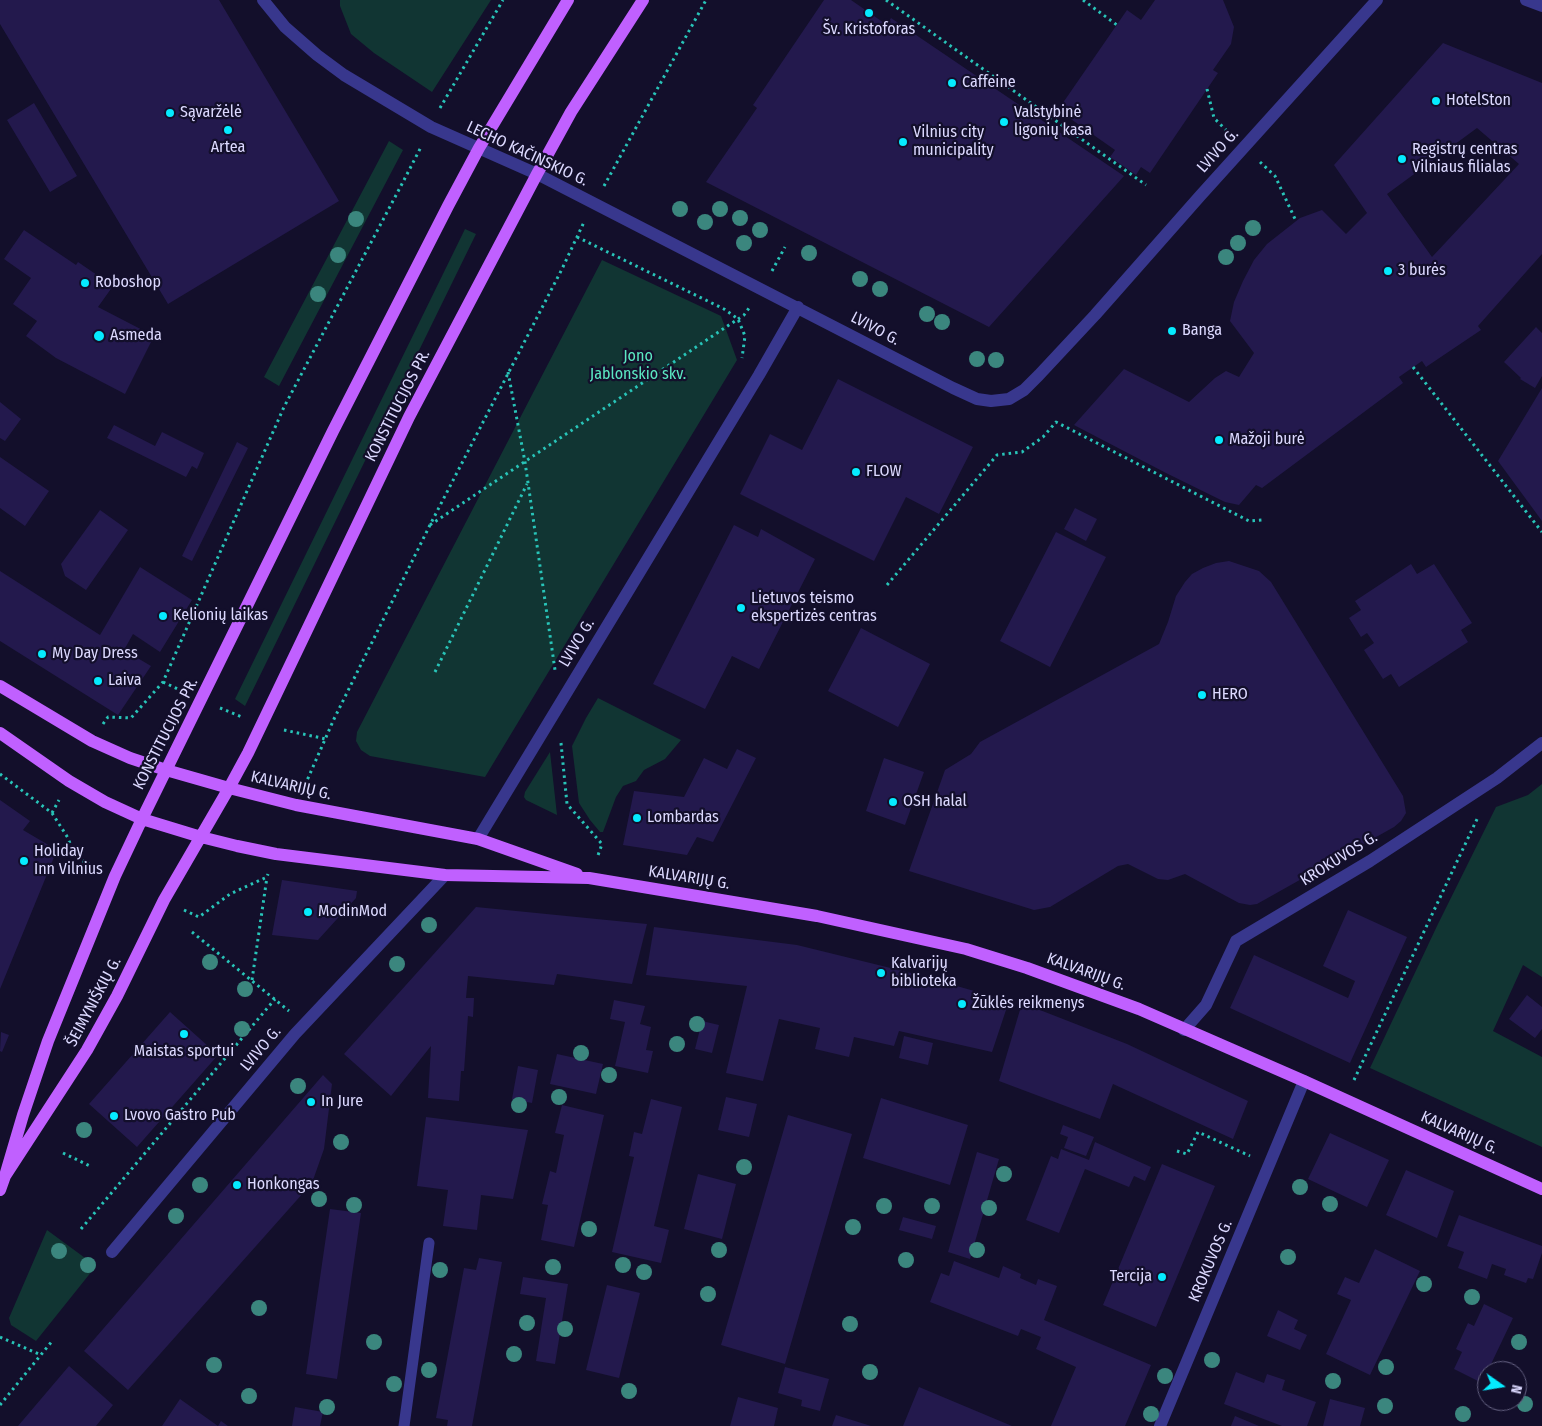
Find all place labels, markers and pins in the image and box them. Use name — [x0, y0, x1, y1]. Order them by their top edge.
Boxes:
marker: Šv. Kristoforas — [863, 7, 875, 19]
place label: Šv. Kristoforas — [823, 20, 915, 40]
place label: Caffeine — [962, 73, 1016, 93]
marker: Caffeine — [946, 77, 958, 89]
place label: HotelSton — [1446, 91, 1511, 111]
marker: HotelSton — [1430, 95, 1442, 107]
place label: Sąvaržėlė — [180, 103, 242, 123]
place label: Valstybinė ligonių kasa — [1014, 103, 1092, 141]
marker: Sąvaržėlė — [164, 107, 176, 119]
marker: Valstybinė ligonių kasa — [998, 116, 1010, 128]
place label: Vilnius city municipality — [913, 123, 994, 161]
marker: Artea — [222, 124, 234, 136]
marker: Vilnius city municipality — [897, 136, 909, 148]
place label: Artea — [211, 138, 245, 158]
place label: Registrų centras Vilniaus filialas — [1412, 140, 1517, 178]
marker: Registrų centras Vilniaus filialas — [1396, 153, 1408, 165]
place label: 3 burės — [1398, 261, 1446, 281]
marker: 3 burės — [1382, 265, 1394, 277]
place label: Roboshop — [95, 273, 161, 293]
marker: Roboshop — [79, 277, 91, 289]
place label: Banga — [1182, 321, 1222, 341]
marker: Banga — [1166, 325, 1178, 337]
place label: Asmeda — [110, 326, 162, 346]
marker: Asmeda — [92, 329, 106, 343]
place label: Mažoji burė — [1229, 430, 1305, 450]
marker: Mažoji burė — [1213, 434, 1225, 446]
place label: FLOW — [866, 462, 901, 482]
marker: FLOW — [850, 466, 862, 478]
place label: Lietuvos teismo ekspertizės centras — [751, 589, 877, 627]
marker: Lietuvos teismo ekspertizės centras — [735, 602, 747, 614]
place label: Kelionių laikas — [173, 606, 268, 626]
marker: Kelionių laikas — [157, 610, 169, 622]
place label: My Day Dress — [52, 644, 138, 664]
marker: My Day Dress — [36, 648, 48, 660]
place label: Laiva — [108, 671, 142, 691]
marker: Laiva — [92, 675, 104, 687]
place label: HERO — [1212, 685, 1248, 705]
marker: HERO — [1196, 689, 1208, 701]
place label: OSH halal — [903, 792, 967, 812]
marker: OSH halal — [887, 796, 899, 808]
place label: Lombardas — [647, 808, 719, 828]
marker: Lombardas — [631, 812, 643, 824]
place label: Holiday Inn Vilnius — [34, 842, 103, 880]
marker: Holiday Inn Vilnius — [18, 855, 30, 867]
place label: ModinMod — [318, 902, 387, 922]
marker: ModinMod — [302, 906, 314, 918]
place label: Kalvarijų biblioteka — [891, 954, 957, 992]
marker: Kalvarijų biblioteka — [875, 967, 887, 979]
place label: Žūklės reikmenys — [972, 994, 1085, 1014]
marker: Žūklės reikmenys — [956, 998, 968, 1010]
marker: Maistas sportui — [178, 1028, 190, 1040]
place label: Maistas sportui — [134, 1042, 234, 1062]
place label: In Jure — [321, 1092, 363, 1112]
marker: In Jure — [305, 1096, 317, 1108]
place label: Lvovo Gastro Pub — [124, 1106, 236, 1126]
marker: Lvovo Gastro Pub — [108, 1110, 120, 1122]
place label: Honkongas — [247, 1175, 319, 1195]
marker: Honkongas — [231, 1179, 243, 1191]
place label: Tercija — [1110, 1267, 1152, 1287]
marker: Tercija — [1156, 1271, 1168, 1283]

